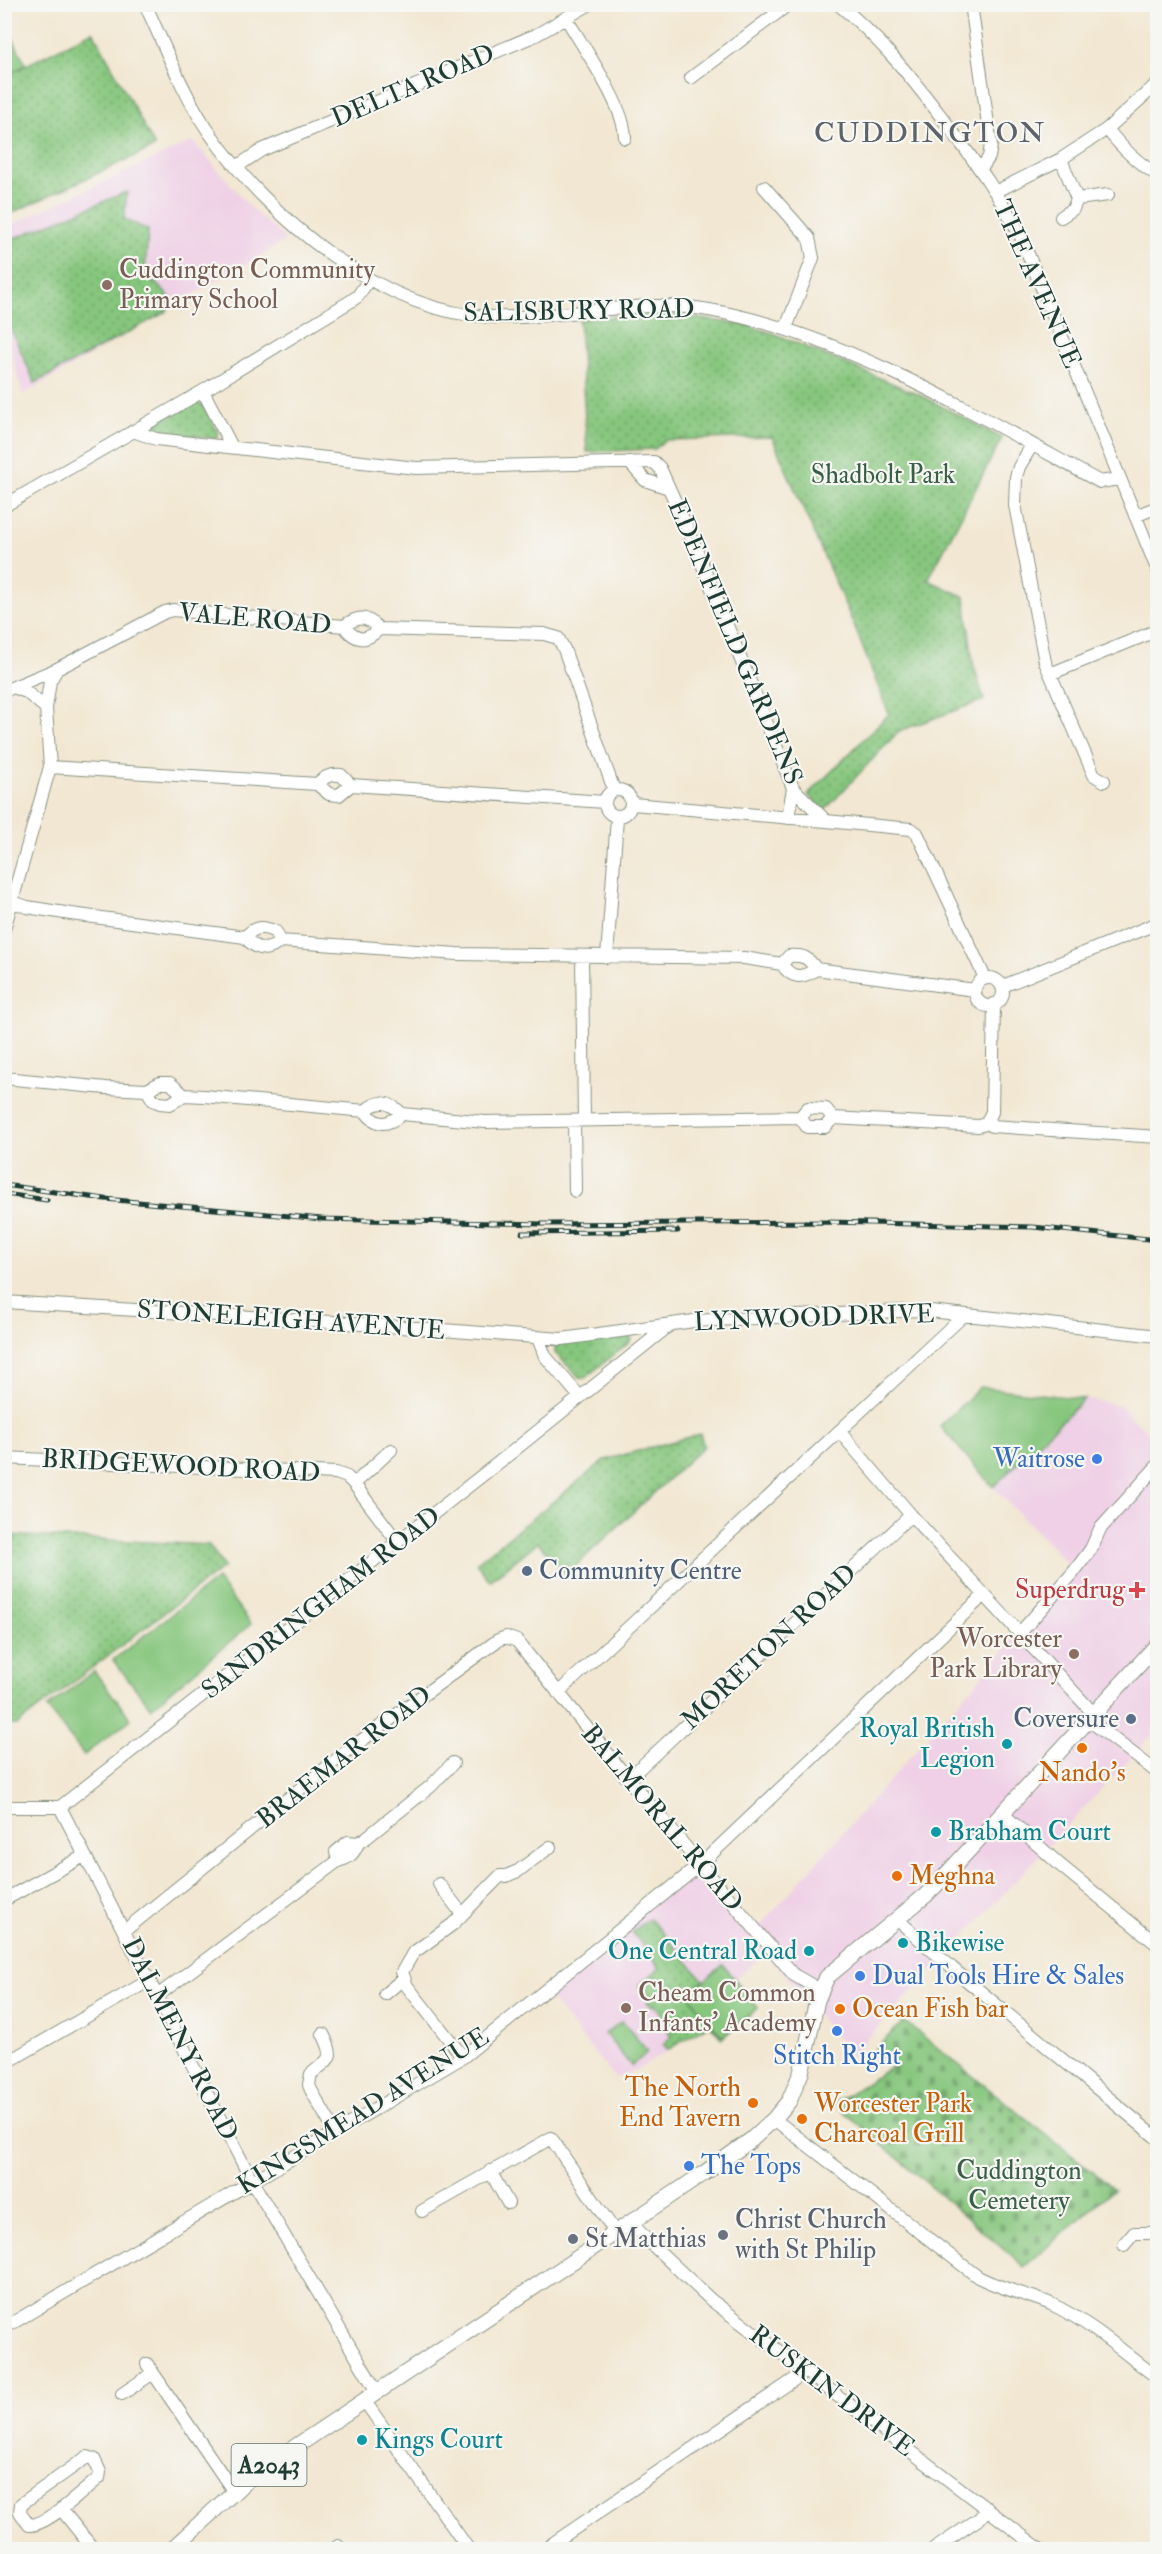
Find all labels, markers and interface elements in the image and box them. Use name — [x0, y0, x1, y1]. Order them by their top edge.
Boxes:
street label: DELTA ROAD — [327, 37, 499, 135]
district label: CUDDINGTON — [814, 116, 1046, 151]
street label: THE AVENUE — [986, 195, 1088, 373]
place label: Cuddington Community Primary School — [119, 254, 375, 316]
marker: Cuddington Community Primary School — [100, 278, 114, 292]
street label: SALISBURY ROAD — [463, 293, 695, 329]
park label: Shadbolt Park — [811, 459, 956, 491]
street label: EDENFIELD GARDENS — [660, 494, 810, 790]
street label: VALE ROAD — [177, 596, 333, 642]
street label: STONELEIGH AVENUE — [136, 1293, 446, 1347]
street label: LYNWOOD DRIVE — [693, 1298, 935, 1338]
street label: BRIDGEWOOD ROAD — [41, 1443, 321, 1489]
place label: Waitrose — [992, 1443, 1085, 1475]
marker: Waitrose — [1090, 1452, 1104, 1466]
street label: SANDRINGHAM ROAD — [195, 1500, 447, 1706]
place label: Community Centre — [539, 1555, 742, 1587]
street label: MORETON ROAD — [675, 1557, 863, 1737]
marker: Community Centre — [520, 1564, 534, 1578]
place label: Superdrug — [1015, 1574, 1126, 1607]
marker: Superdrug — [1130, 1583, 1144, 1597]
place label: Worcester Park Library — [929, 1623, 1063, 1685]
marker: Worcester Park Library — [1067, 1647, 1081, 1661]
street label: BRAEMAR ROAD — [250, 1679, 438, 1835]
place label: Coversure — [1013, 1703, 1119, 1735]
marker: Coversure — [1124, 1712, 1138, 1726]
place label: Royal British Legion — [859, 1713, 995, 1775]
street label: BALMORAL ROAD — [574, 1718, 750, 1918]
marker: Royal British Legion — [1000, 1737, 1014, 1751]
marker: Nando's — [1075, 1741, 1089, 1755]
place label: Nando's — [1038, 1757, 1126, 1789]
place label: Brabham Court — [948, 1816, 1111, 1848]
marker: Brabham Court — [929, 1825, 943, 1839]
place label: Meghna — [909, 1860, 995, 1892]
marker: Meghna — [890, 1869, 904, 1883]
place label: Bikewise — [915, 1927, 1005, 1959]
street label: DALMENY ROAD — [115, 1932, 245, 2146]
place label: One Central Road — [608, 1935, 797, 1967]
marker: Bikewise — [896, 1936, 910, 1950]
marker: One Central Road — [802, 1944, 816, 1958]
place label: Dual Tools Hire & Sales — [872, 1960, 1124, 1992]
marker: Dual Tools Hire & Sales — [853, 1969, 867, 1983]
place label: Cheam Common Infants' Academy — [638, 1977, 817, 2039]
place label: Ocean Fish bar — [852, 1993, 1008, 2025]
marker: Cheam Common Infants' Academy — [619, 2001, 633, 2015]
marker: Ocean Fish bar — [833, 2002, 847, 2016]
street label: KINGSMEAD AVENUE — [231, 2020, 495, 2202]
marker: Stitch Right — [830, 2024, 844, 2038]
place label: Stitch Right — [773, 2040, 901, 2072]
place label: The North End Tavern — [619, 2072, 741, 2134]
place label: Worcester Park Charcoal Grill — [813, 2088, 973, 2150]
marker: The North End Tavern — [746, 2096, 760, 2110]
marker: Worcester Park Charcoal Grill — [795, 2112, 809, 2126]
place label: The Tops — [701, 2150, 801, 2183]
park label: Cuddington Cemetery — [956, 2155, 1082, 2217]
marker: The Tops — [682, 2159, 696, 2173]
place label: Christ Church with St Philip — [735, 2204, 887, 2267]
place label: St Matthias — [585, 2223, 706, 2255]
marker: Christ Church with St Philip — [716, 2228, 730, 2242]
marker: St Matthias — [566, 2232, 580, 2246]
street label: RUSKIN DRIVE — [743, 2318, 921, 2464]
place label: Kings Court — [374, 2424, 503, 2456]
marker: Kings Court — [355, 2433, 369, 2447]
road number: A2043 — [232, 2444, 306, 2486]

